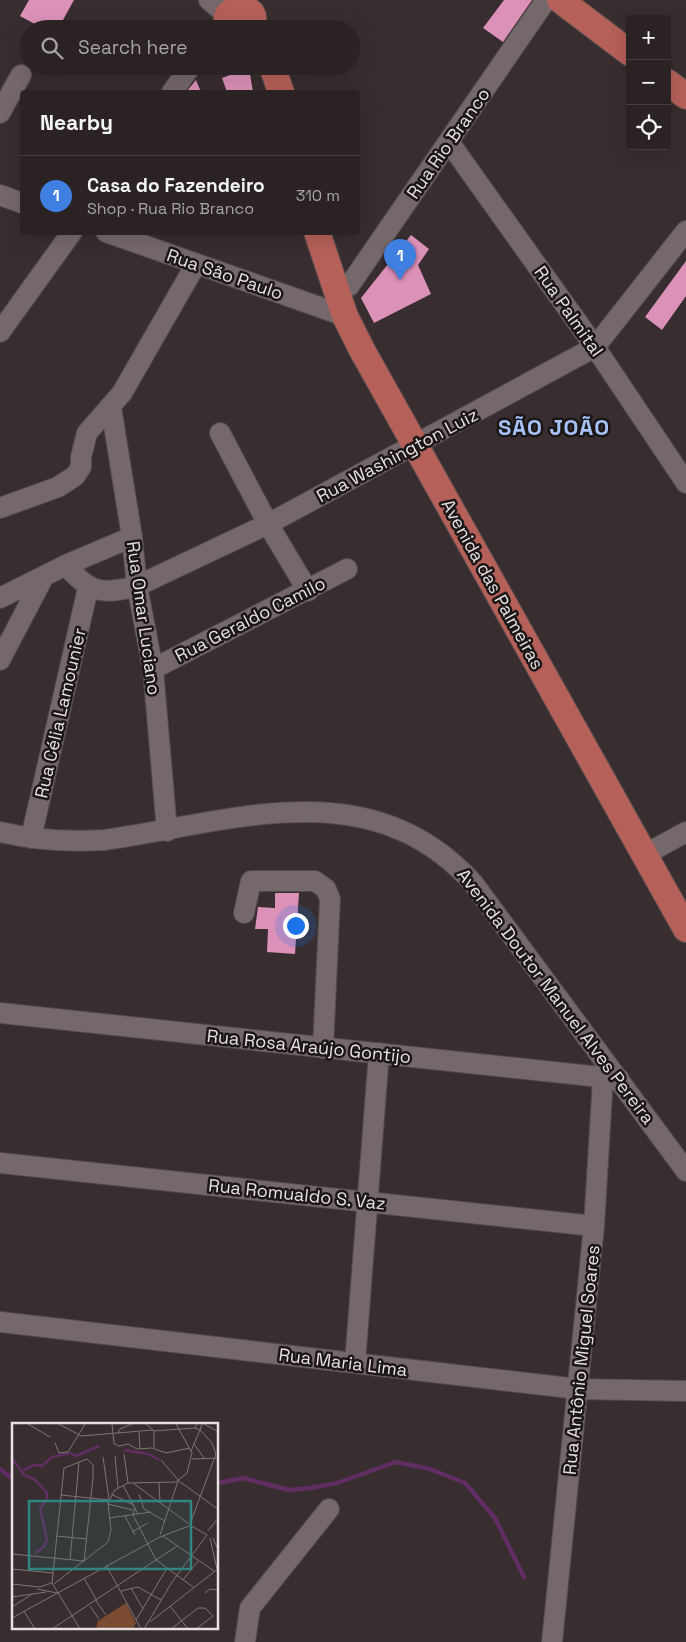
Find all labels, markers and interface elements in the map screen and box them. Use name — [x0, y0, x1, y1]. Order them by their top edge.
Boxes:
map controls — [626, 15, 671, 150]
button: + — [626, 15, 671, 60]
search box — [20, 20, 360, 75]
icon: search — [38, 34, 66, 62]
text: Search here — [78, 35, 188, 60]
button: − — [626, 60, 671, 105]
street label: Rua Rio Branco — [401, 83, 495, 203]
button: locate — [626, 105, 671, 150]
text: Nearby — [40, 109, 113, 136]
text: Casa do Fazendeiro — [87, 173, 265, 198]
text: 1 — [52, 185, 60, 206]
text: 310 m — [296, 185, 340, 206]
text: Shop · Rua Rio Branco — [87, 198, 254, 219]
pin: 1 — [384, 239, 416, 280]
street label: Rua São Paulo — [164, 243, 286, 305]
street label: Rua Palmital — [529, 261, 609, 361]
street label: Rua Washington Luiz — [312, 403, 482, 507]
district label: SÃO JOÃO — [498, 413, 610, 441]
street label: Avenida das Palmeiras — [437, 495, 549, 673]
street label: Rua Omar Luciano — [122, 540, 166, 696]
street label: Rua Geraldo Camilo — [171, 571, 329, 667]
street label: Rua Célia Lamounier — [29, 625, 91, 800]
street label: Avenida Doutor Manuel Alves Pereira — [452, 864, 660, 1128]
your location — [283, 913, 309, 939]
street label: Rua Rosa Araújo Gontijo — [206, 1024, 412, 1068]
street label: Rua Romualdo S. Vaz — [207, 1173, 387, 1215]
street label: Rua Antônio Miguel Soares — [557, 1244, 605, 1476]
street label: Rua Maria Lima — [277, 1343, 409, 1381]
inset map — [12, 1423, 219, 1630]

